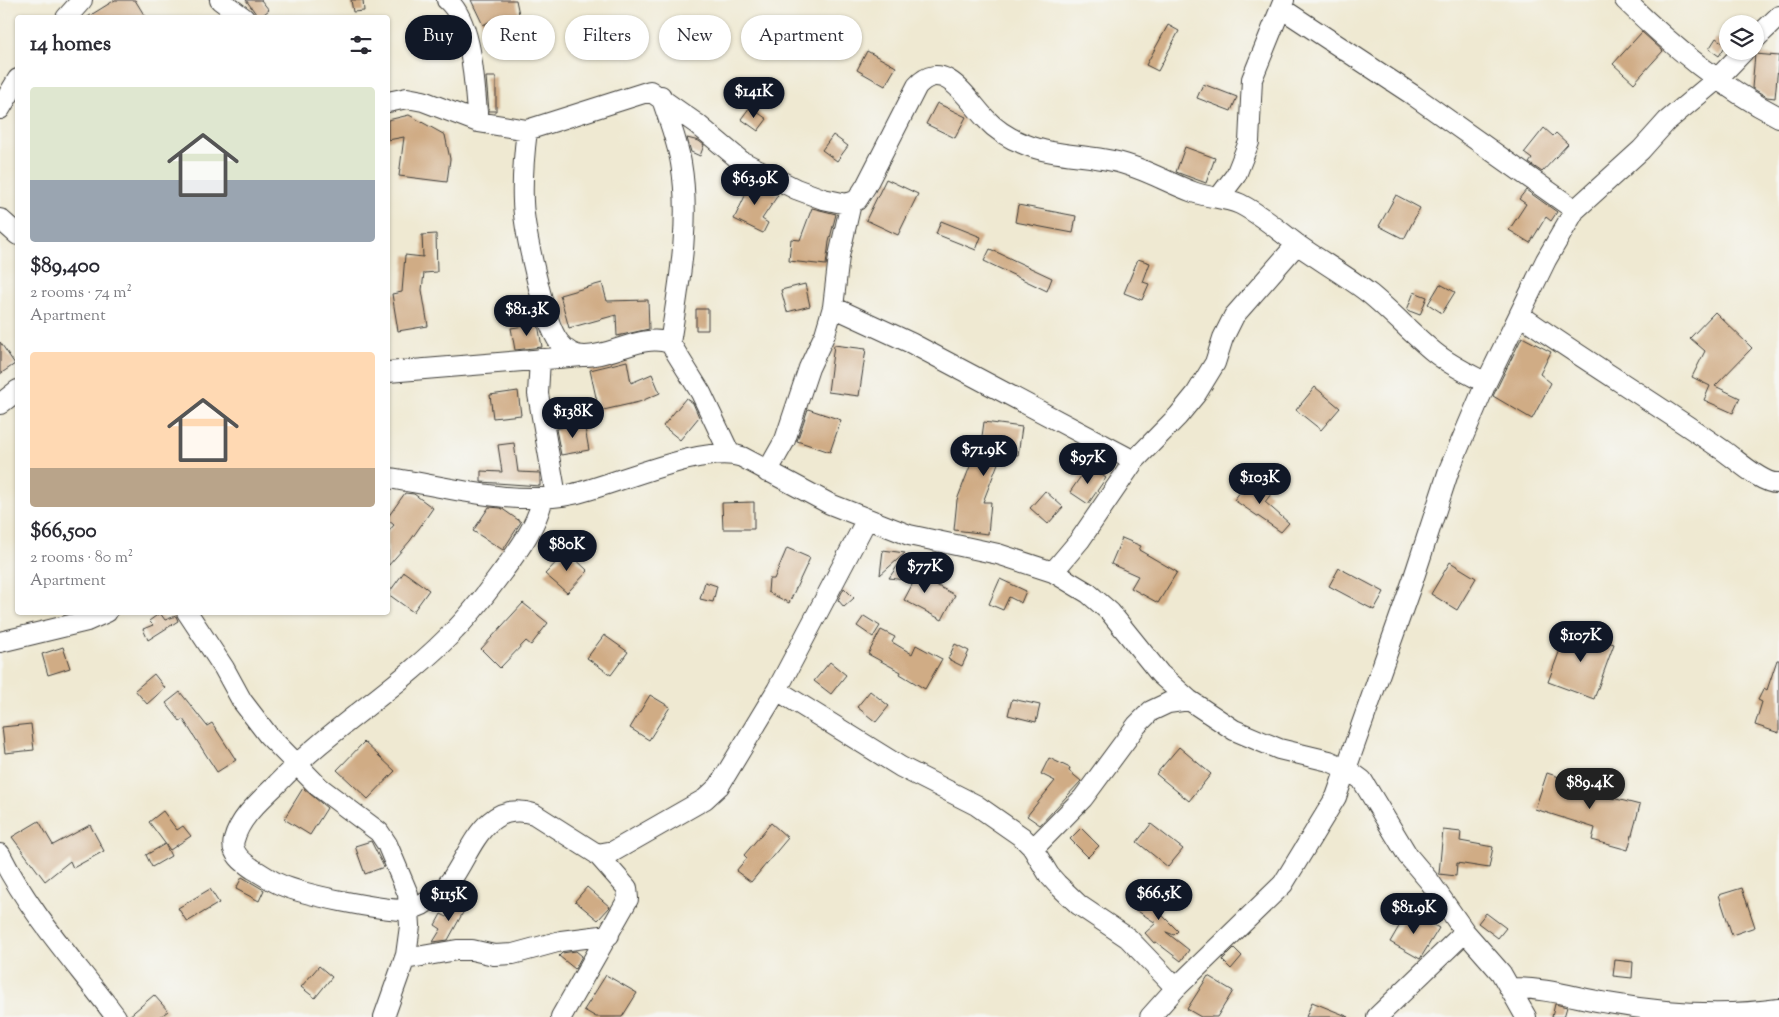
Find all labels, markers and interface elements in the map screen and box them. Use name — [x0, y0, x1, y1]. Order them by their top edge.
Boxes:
chip: Buy — [405, 15, 472, 60]
chip: Rent — [482, 15, 555, 60]
chip: Filters — [565, 15, 649, 60]
chip: New — [659, 15, 731, 60]
chip: Apartment — [741, 15, 862, 60]
map controls — [1719, 15, 1764, 60]
button: layers — [1719, 15, 1764, 60]
text: 14 homes — [30, 30, 111, 60]
icon: filters — [347, 31, 375, 59]
pin: $141K — [719, 76, 789, 119]
text: $141K — [734, 81, 774, 104]
icon: home — [158, 120, 248, 210]
pin: $63.9K — [714, 164, 796, 206]
text: $63.9K — [732, 168, 778, 191]
text: $89,400 — [30, 252, 100, 282]
text: 2 rooms · 74 m² — [30, 282, 132, 305]
pin: $81.3K — [486, 294, 568, 337]
text: $81.3K — [505, 299, 549, 322]
text: Apartment — [30, 305, 106, 328]
icon: home — [158, 385, 248, 475]
pin: $138K — [538, 396, 608, 439]
text: $138K — [553, 401, 593, 424]
pin: $71.9K — [943, 434, 1025, 477]
text: $71.9K — [961, 439, 1007, 462]
pin: $97K — [1058, 442, 1118, 485]
text: $97K — [1070, 447, 1106, 470]
pin: $103K — [1225, 462, 1295, 505]
text: $103K — [1240, 467, 1280, 490]
text: $66,500 — [30, 517, 97, 547]
pin: $80K — [537, 530, 597, 572]
text: $80K — [549, 534, 585, 557]
text: 2 rooms · 80 m² — [30, 547, 133, 570]
pin: $77K — [895, 552, 955, 594]
text: $77K — [907, 556, 943, 579]
text: Apartment — [30, 570, 106, 593]
pin: $107K — [1546, 620, 1616, 663]
text: $107K — [1560, 625, 1602, 648]
pin: $89.4K — [1549, 768, 1631, 810]
text: $89.4K — [1566, 772, 1614, 795]
pin: $66.5K — [1118, 878, 1200, 921]
pin: $115K — [414, 880, 484, 922]
text: $66.5K — [1136, 883, 1182, 906]
text: $115K — [431, 884, 467, 907]
pin: $81.9K — [1373, 892, 1455, 935]
text: $81.9K — [1391, 897, 1437, 920]

